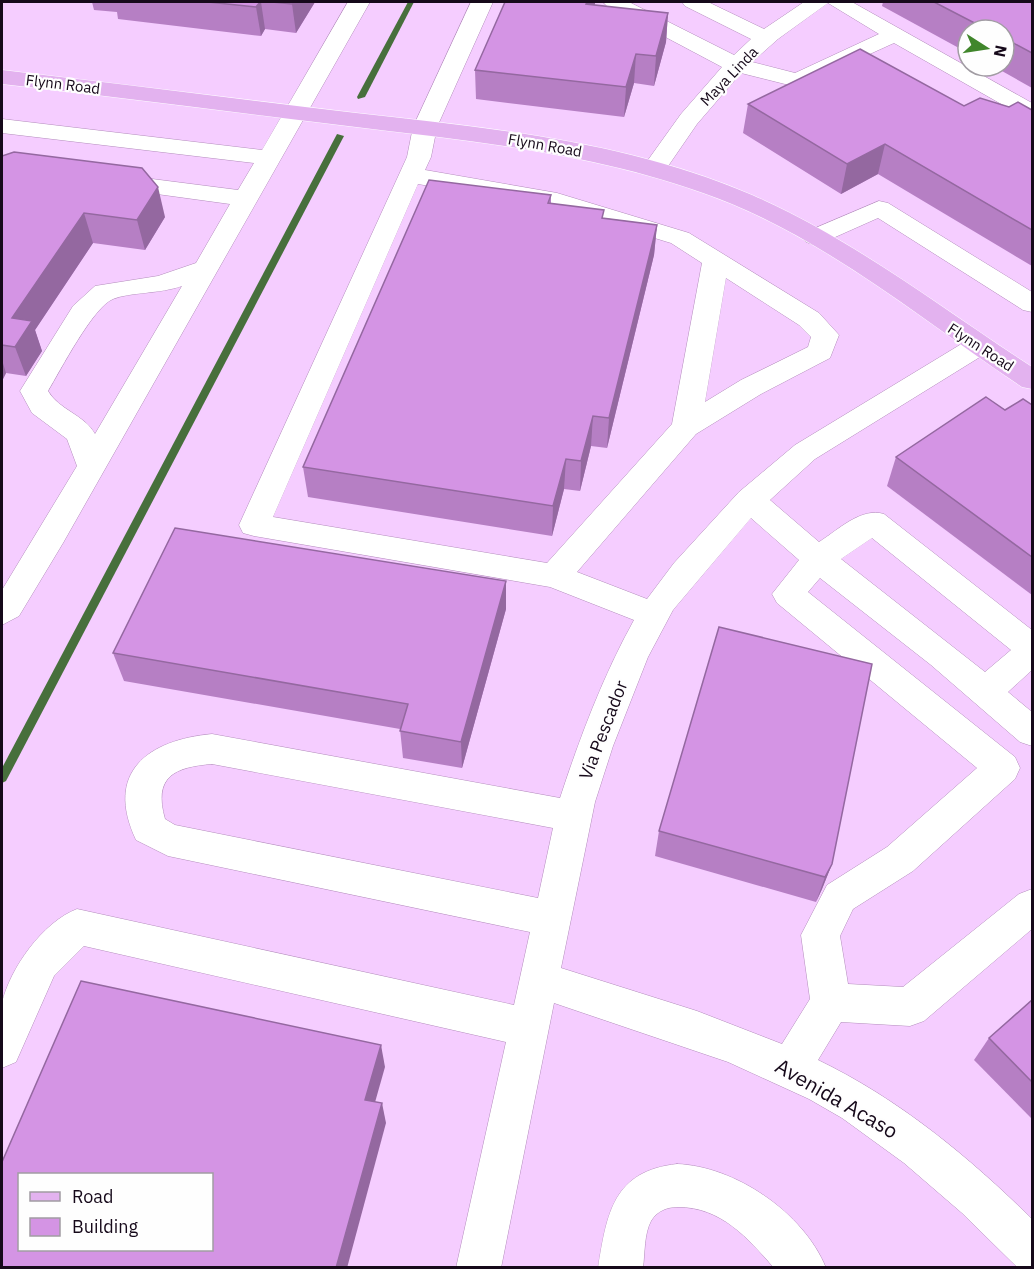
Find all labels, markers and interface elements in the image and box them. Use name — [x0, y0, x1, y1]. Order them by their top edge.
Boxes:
north arrow — [956, 18, 1016, 78]
street label: Maya Linda — [696, 42, 762, 110]
text: N — [990, 43, 1012, 59]
street label: Flynn Road — [25, 70, 101, 98]
street label: Flynn Road — [506, 129, 584, 161]
street label: Flynn Road — [944, 319, 1018, 375]
street label: Via Pescador — [574, 677, 633, 783]
street label: Avenida Acaso — [770, 1052, 904, 1144]
legend — [18, 1173, 213, 1251]
text: Road — [72, 1185, 113, 1208]
text: Building — [72, 1215, 139, 1238]

